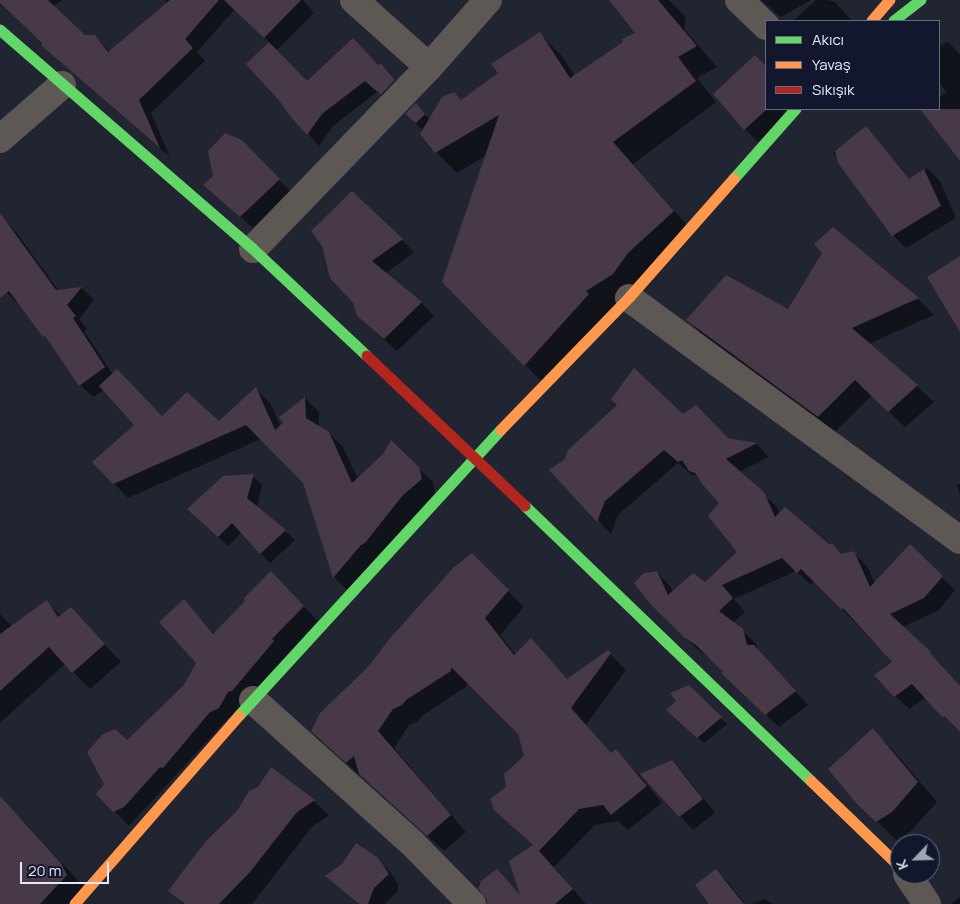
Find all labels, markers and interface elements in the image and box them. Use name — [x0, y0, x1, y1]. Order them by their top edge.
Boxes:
legend — [765, 20, 940, 110]
text: Akıcı — [812, 29, 844, 50]
text: Yavaş — [812, 54, 851, 75]
text: Sıkışık — [812, 79, 855, 100]
north arrow — [890, 834, 940, 884]
scale bar — [22, 852, 111, 884]
text: K — [891, 857, 912, 873]
text: 20 m — [28, 860, 61, 881]

